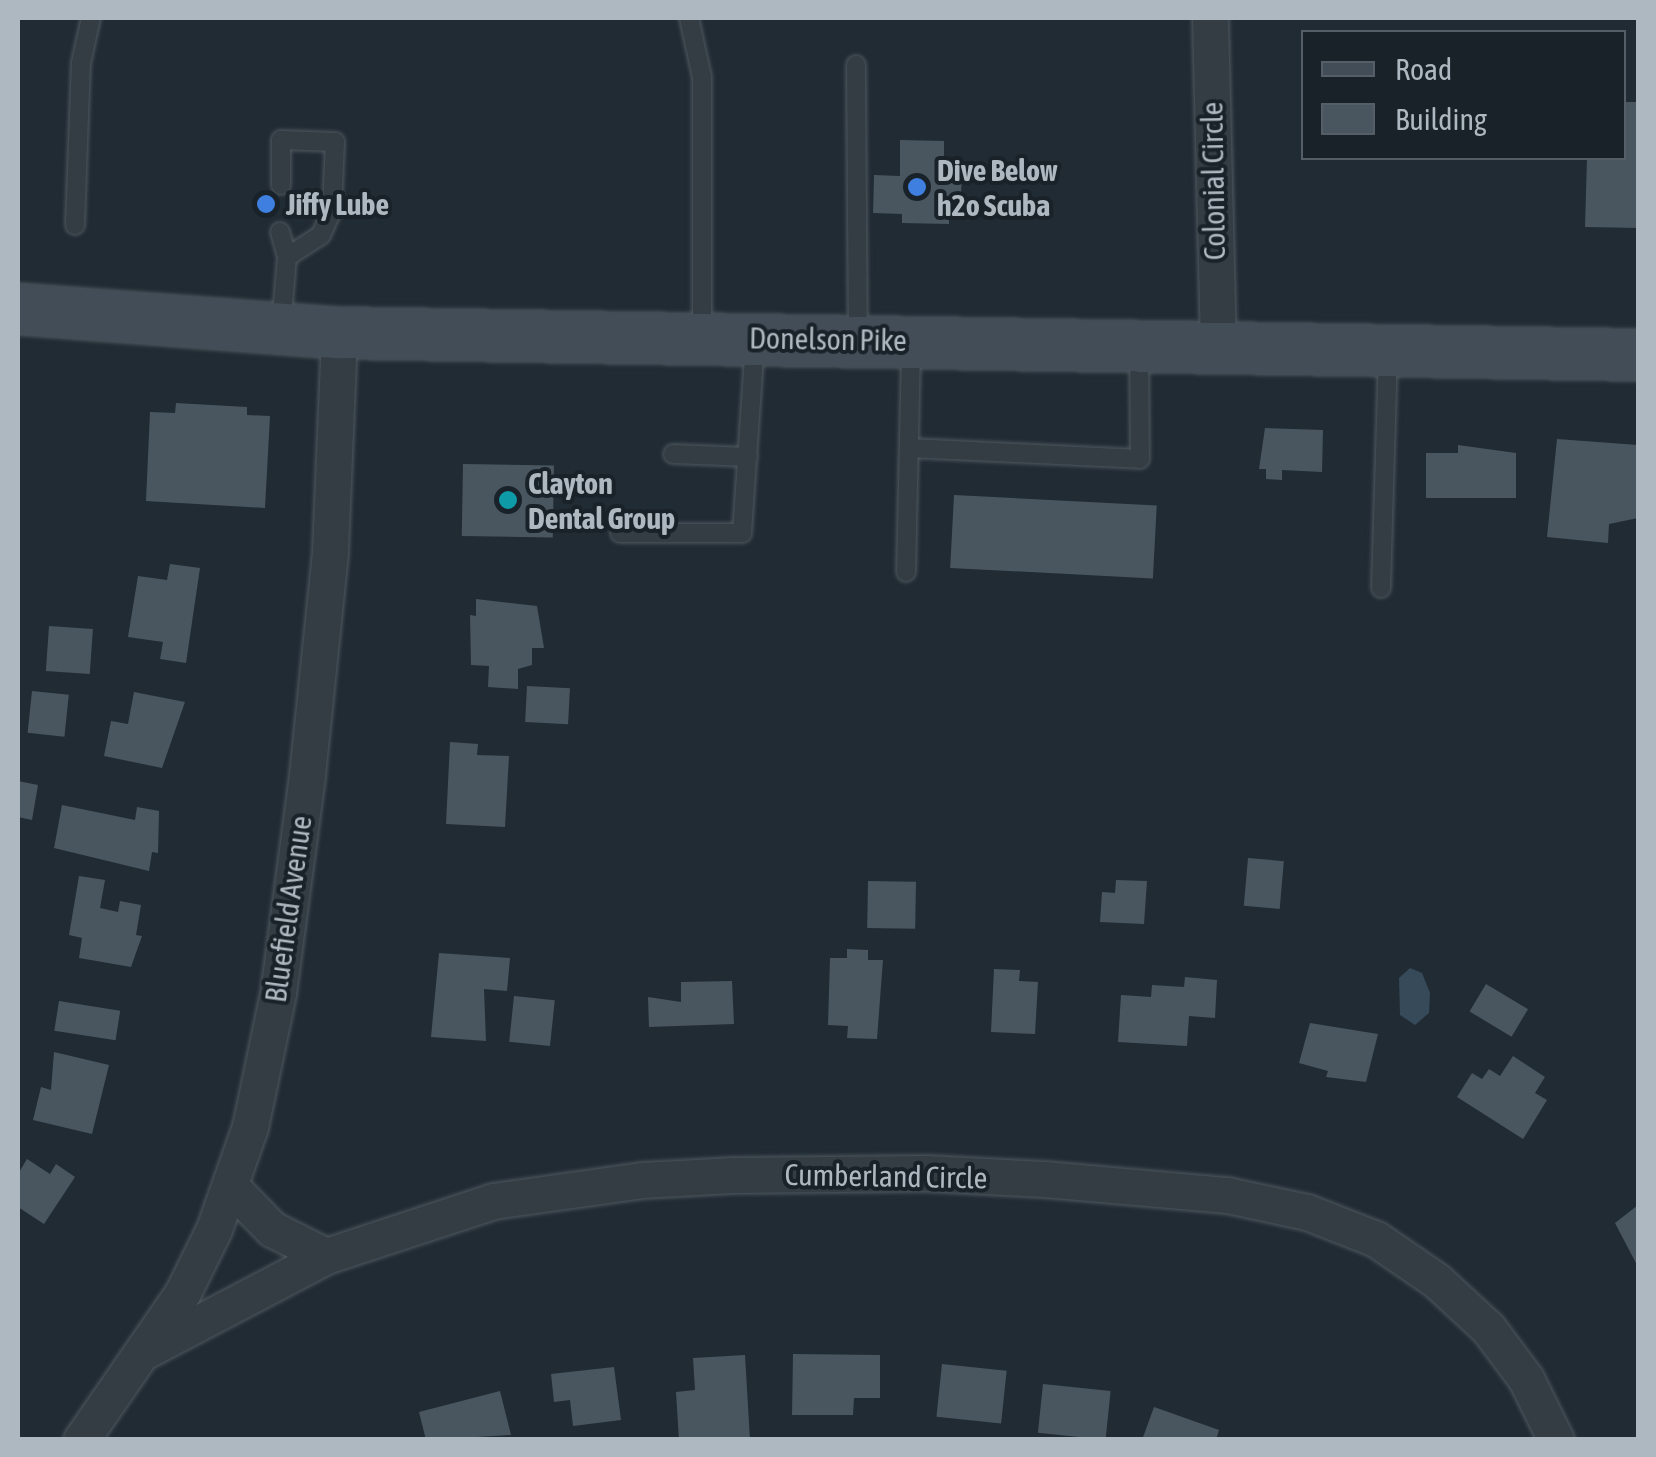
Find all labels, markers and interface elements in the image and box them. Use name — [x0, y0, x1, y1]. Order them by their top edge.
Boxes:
legend — [1301, 30, 1626, 160]
text: Road — [1395, 52, 1452, 86]
street label: Colonial Circle — [1194, 101, 1232, 261]
text: Building — [1395, 102, 1487, 136]
place label: Dive Below h2o Scuba — [937, 152, 1058, 222]
marker: Dive Below h2o Scuba — [906, 176, 928, 198]
place label: Jiffy Lube — [286, 186, 389, 222]
marker: Jiffy Lube — [255, 193, 277, 215]
street label: Donelson Pike — [749, 320, 907, 358]
place label: Clayton Dental Group — [528, 465, 675, 536]
marker: Clayton Dental Group — [497, 489, 519, 511]
street label: Bluefield Avenue — [257, 813, 319, 1005]
street label: Cumberland Circle — [784, 1156, 988, 1196]

